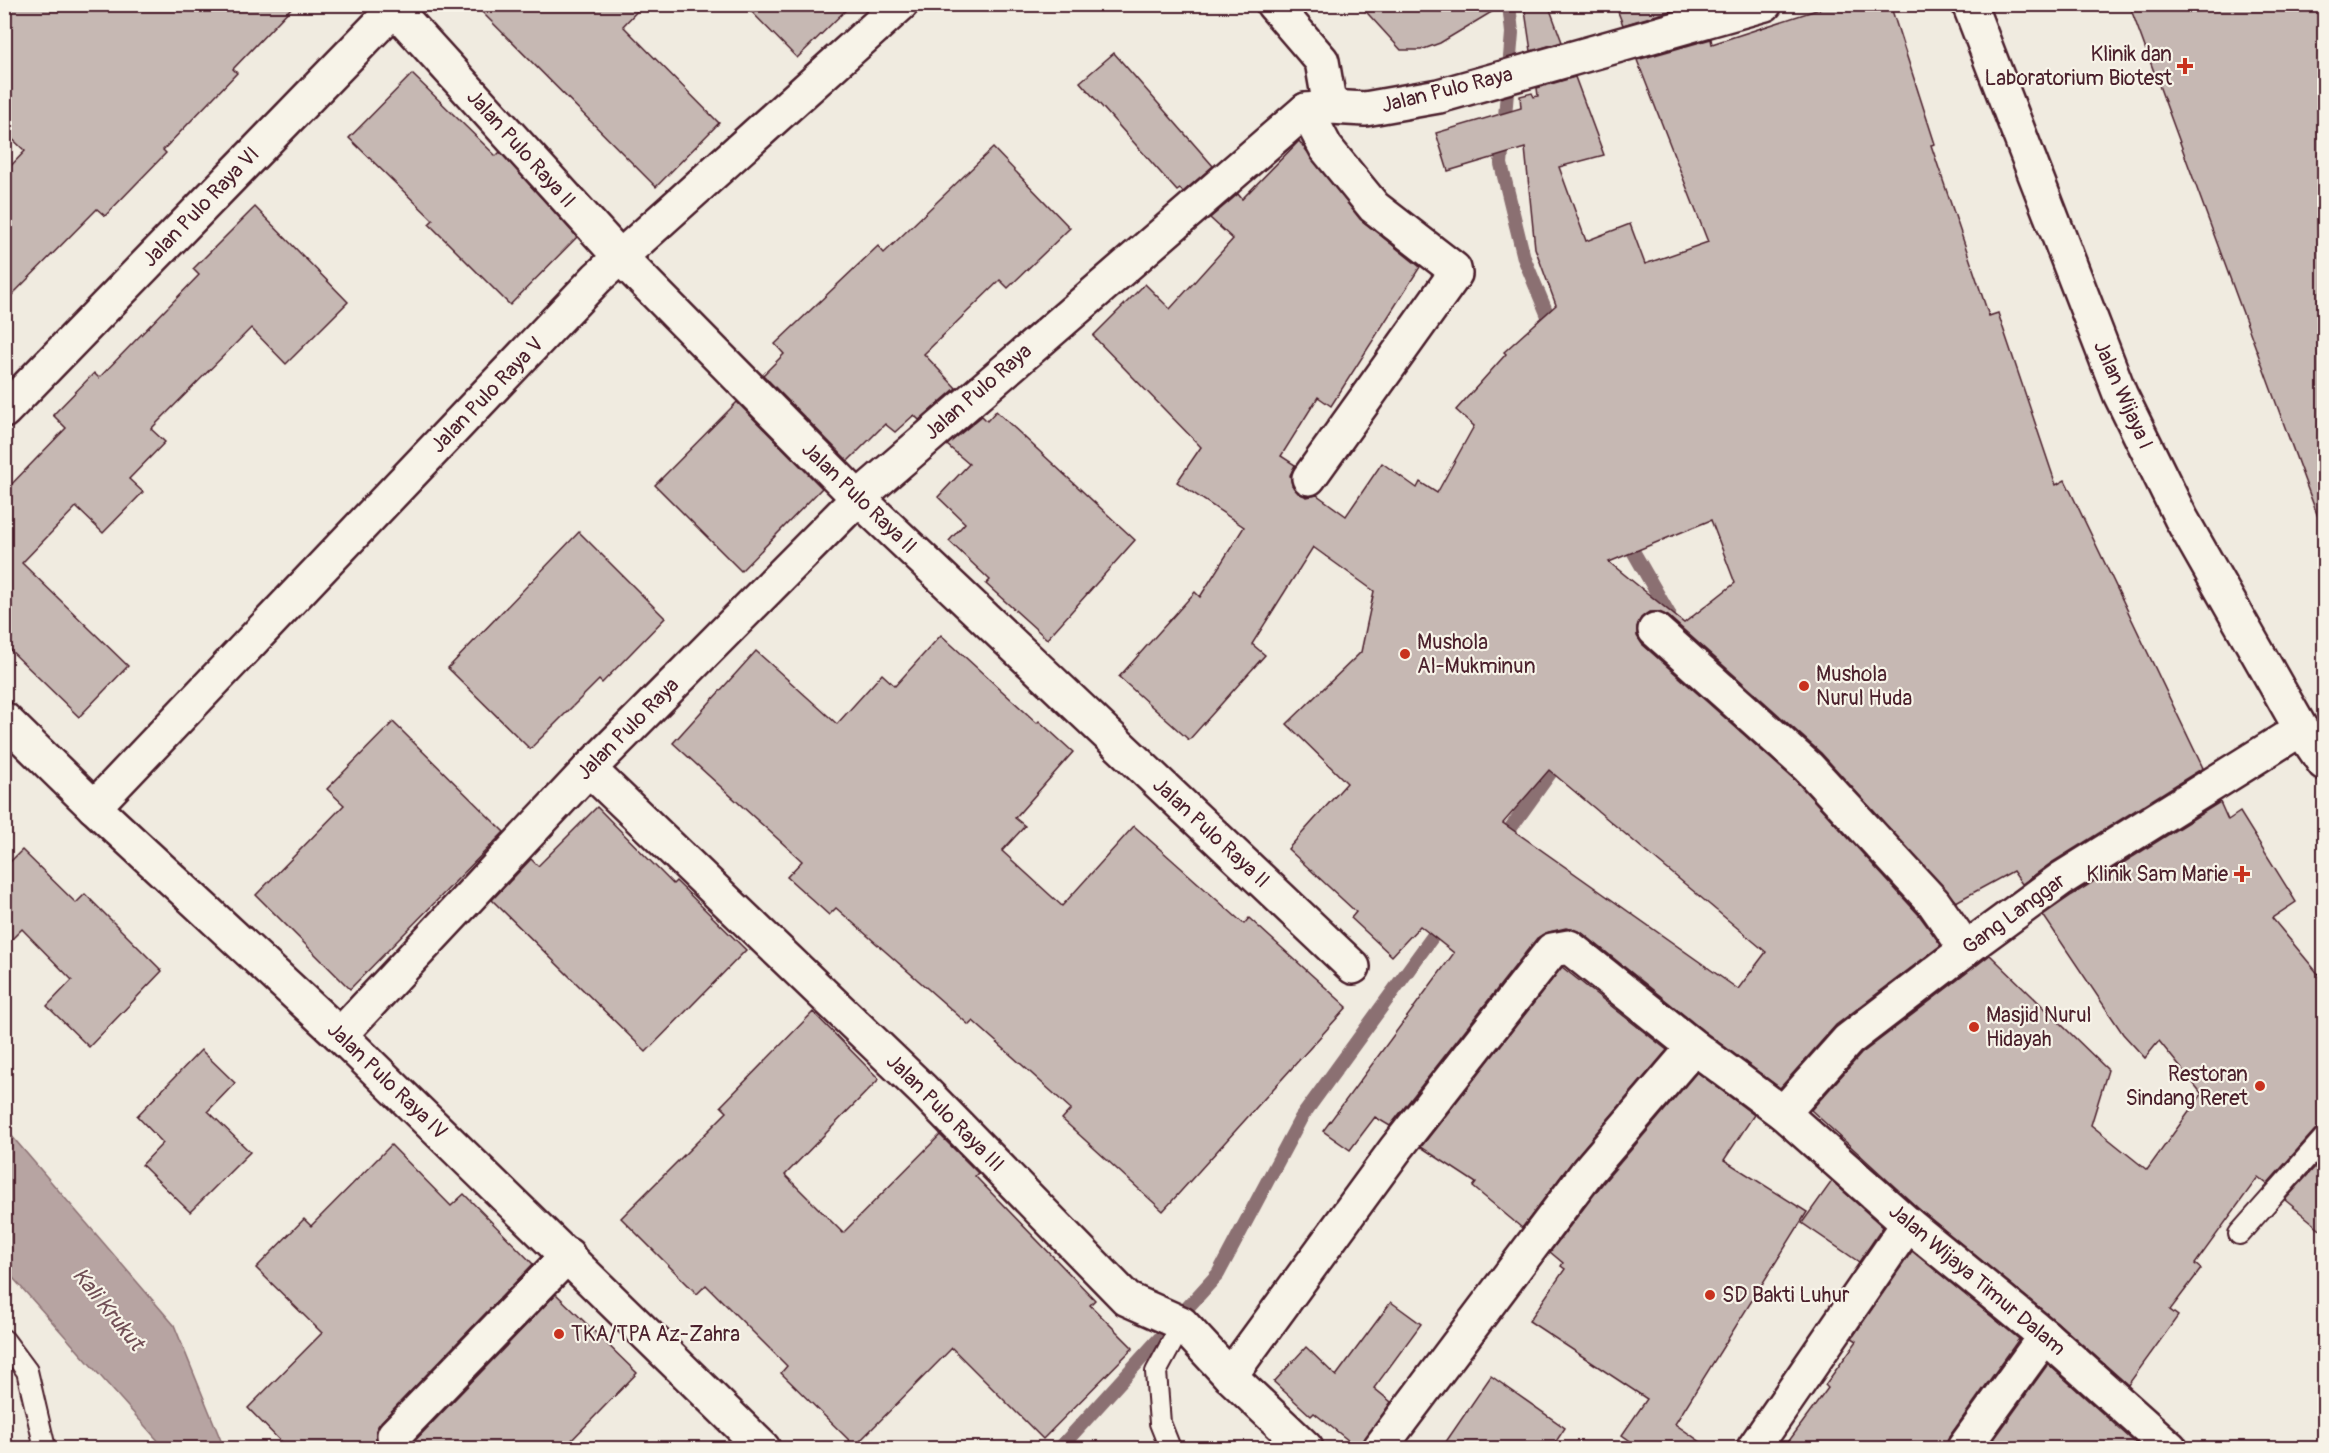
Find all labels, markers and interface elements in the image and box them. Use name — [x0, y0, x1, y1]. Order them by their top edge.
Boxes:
place label: Klinik dan Laboratorium Biotest — [1984, 41, 2173, 92]
marker: Klinik dan Laboratorium Biotest — [2176, 57, 2194, 75]
street label: Jalan Pulo Raya — [1379, 61, 1515, 119]
street label: Jalan Pulo Raya II — [461, 84, 581, 214]
street label: Jalan Pulo Raya VI — [137, 141, 265, 273]
street label: Jalan Pulo Raya V — [425, 331, 549, 459]
street label: Jalan Wijaya I — [2087, 336, 2159, 454]
street label: Jalan Pulo Raya — [919, 338, 1037, 446]
street label: Jalan Pulo Raya II — [796, 436, 922, 560]
place label: Mushola Al-Mukminun — [1417, 629, 1536, 680]
marker: Mushola Al-Mukminun — [1398, 647, 1412, 661]
place label: Mushola Nurul Huda — [1816, 661, 1912, 712]
street label: Jalan Pulo Raya — [571, 672, 685, 786]
marker: Mushola Nurul Huda — [1797, 679, 1811, 693]
street label: Jalan Pulo Raya II — [1147, 772, 1275, 894]
place label: Klinik Sam Marie — [2086, 861, 2229, 888]
marker: Klinik Sam Marie — [2233, 865, 2251, 883]
street label: Gang Langgar — [1957, 867, 2071, 961]
place label: Masjid Nurul Hidayah — [1986, 1002, 2092, 1053]
street label: Jalan Pulo Raya IV — [321, 1017, 453, 1145]
marker: Masjid Nurul Hidayah — [1967, 1020, 1981, 1034]
street label: Jalan Pulo Raya III — [880, 1048, 1010, 1178]
place label: Restoran Sindang Reret — [2126, 1061, 2249, 1112]
marker: Restoran Sindang Reret — [2253, 1079, 2267, 1093]
street label: Jalan Wijaya Timur Dalam — [1883, 1198, 2071, 1362]
water label: Kali Krukut — [66, 1262, 151, 1358]
place label: SD Bakti Luhur — [1722, 1282, 1850, 1309]
marker: SD Bakti Luhur — [1703, 1288, 1717, 1302]
place label: TKA/TPA Az-Zahra — [571, 1321, 740, 1348]
marker: TKA/TPA Az-Zahra — [552, 1327, 566, 1341]

